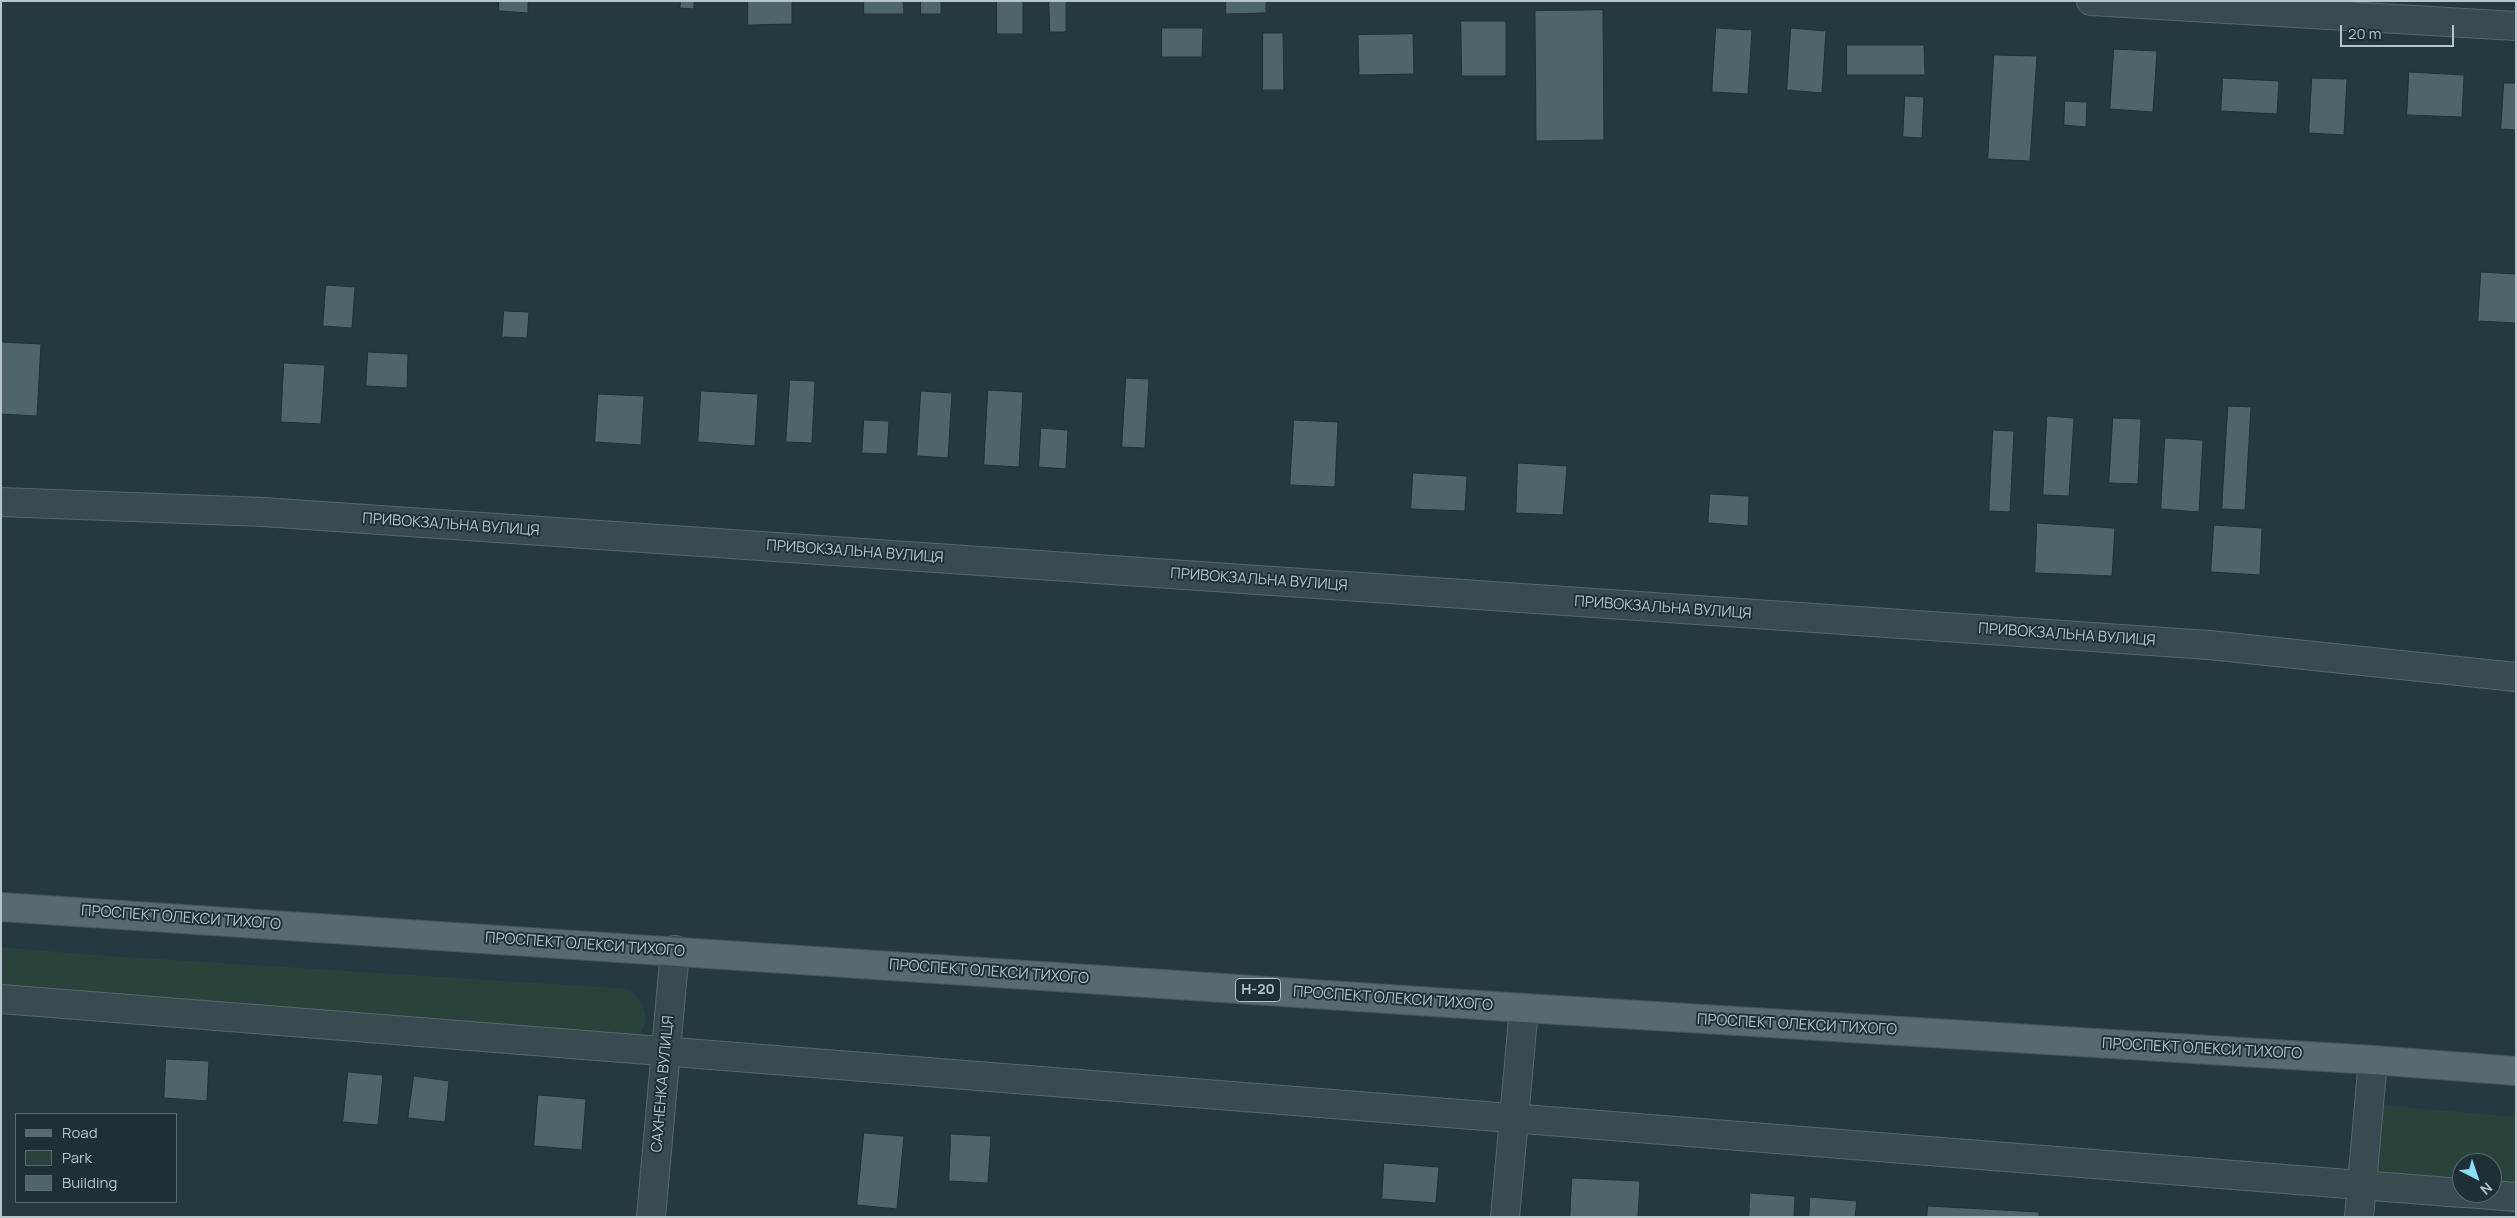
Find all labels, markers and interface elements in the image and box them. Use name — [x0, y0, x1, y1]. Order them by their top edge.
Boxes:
scale bar — [2342, 15, 2456, 47]
text: 20 m — [2348, 23, 2381, 44]
street label: ПРИВОКЗАЛЬНА ВУЛИЦЯ — [362, 510, 540, 540]
street label: ПРИВОКЗАЛЬНА ВУЛИЦЯ — [766, 537, 944, 567]
street label: ПРИВОКЗАЛЬНА ВУЛИЦЯ — [1170, 565, 1348, 595]
street label: ПРИВОКЗАЛЬНА ВУЛИЦЯ — [1574, 593, 1752, 623]
street label: ПРИВОКЗАЛЬНА ВУЛИЦЯ — [1978, 620, 2156, 650]
street label: ПРОСПЕКТ ОЛЕКСИ ТИХОГО — [80, 902, 282, 934]
street label: ПРОСПЕКТ ОЛЕКСИ ТИХОГО — [484, 929, 686, 961]
street label: ПРОСПЕКТ ОЛЕКСИ ТИХОГО — [888, 956, 1090, 988]
road number: Н-20 — [1236, 978, 1280, 1002]
street label: ПРОСПЕКТ ОЛЕКСИ ТИХОГО — [1292, 983, 1494, 1015]
street label: ПРОСПЕКТ ОЛЕКСИ ТИХОГО — [1697, 1011, 1897, 1039]
street label: САХНЕНКА ВУЛИЦЯ — [648, 1015, 678, 1153]
street label: ПРОСПЕКТ ОЛЕКСИ ТИХОГО — [2102, 1035, 2302, 1063]
legend — [15, 1113, 178, 1203]
text: Road — [62, 1122, 98, 1143]
text: Park — [62, 1147, 92, 1168]
north arrow — [2452, 1153, 2502, 1203]
text: Building — [62, 1172, 117, 1193]
text: N — [2476, 1178, 2497, 1199]

